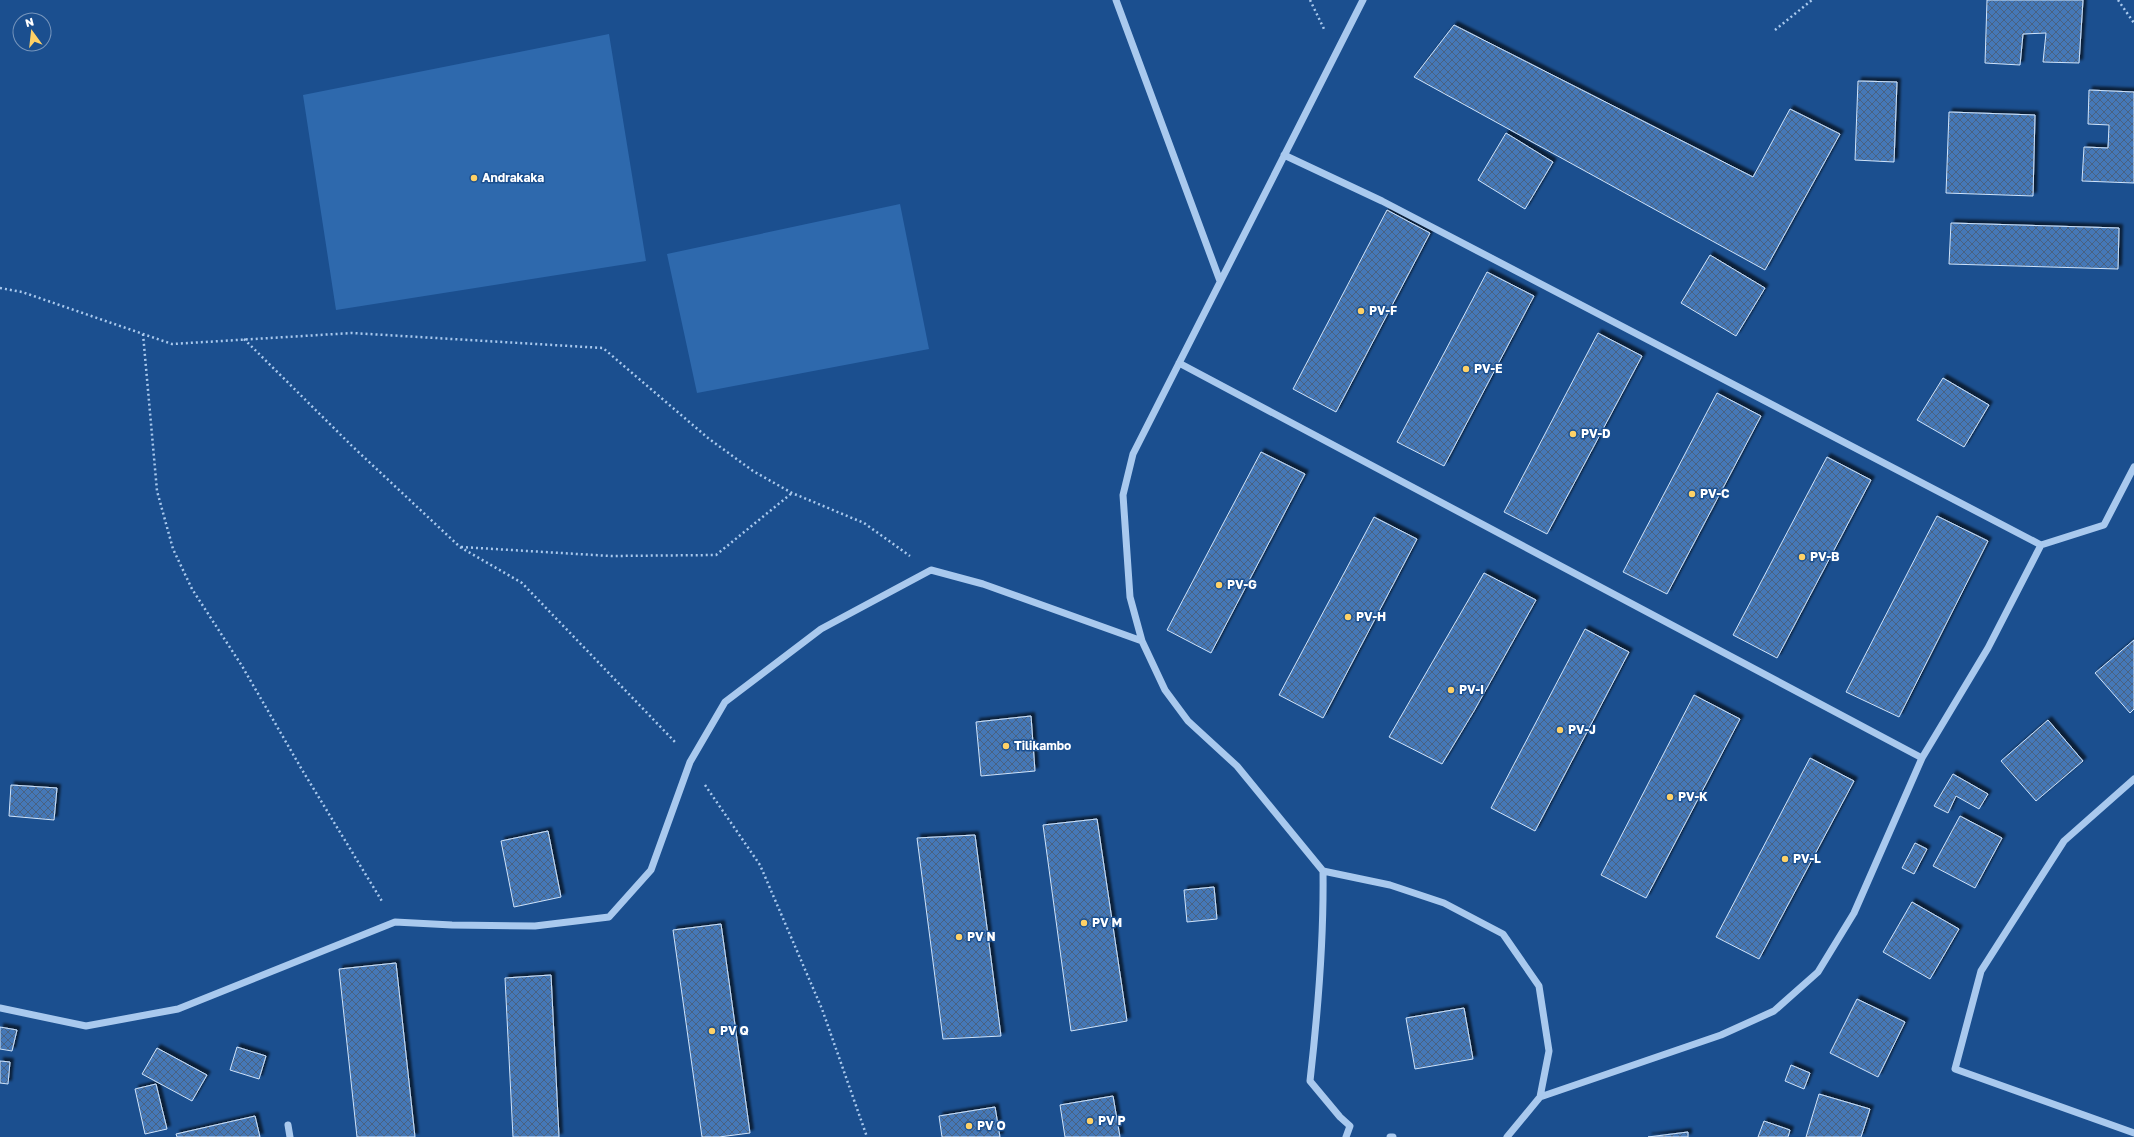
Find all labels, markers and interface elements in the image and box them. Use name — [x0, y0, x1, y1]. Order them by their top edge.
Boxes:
north arrow — [12, 12, 52, 52]
text: N — [24, 14, 35, 29]
place label: Andrakaka — [482, 170, 544, 185]
marker: Andrakaka — [469, 173, 479, 183]
place label: PV-F — [1369, 303, 1397, 318]
marker: PV-F — [1356, 306, 1366, 316]
place label: PV-E — [1474, 361, 1503, 376]
marker: PV-E — [1461, 364, 1471, 374]
place label: PV-D — [1581, 426, 1611, 441]
marker: PV-D — [1568, 429, 1578, 439]
place label: PV-C — [1700, 486, 1730, 501]
marker: PV-C — [1687, 489, 1697, 499]
place label: PV-B — [1810, 549, 1840, 564]
marker: PV-B — [1797, 552, 1807, 562]
place label: PV-G — [1227, 577, 1257, 592]
marker: PV-G — [1214, 580, 1224, 590]
place label: PV-H — [1356, 609, 1386, 624]
marker: PV-H — [1343, 612, 1353, 622]
place label: PV-I — [1459, 682, 1484, 697]
marker: PV-I — [1446, 685, 1456, 695]
place label: PV-J — [1568, 722, 1596, 737]
marker: PV-J — [1555, 725, 1565, 735]
place label: Tilikambo — [1014, 738, 1071, 753]
marker: Tilikambo — [1001, 741, 1011, 751]
place label: PV-K — [1678, 789, 1708, 804]
marker: PV-K — [1665, 792, 1675, 802]
place label: PV-L — [1793, 851, 1821, 866]
marker: PV-L — [1780, 854, 1790, 864]
place label: PV M — [1092, 915, 1122, 930]
marker: PV M — [1079, 918, 1089, 928]
place label: PV N — [967, 929, 996, 944]
marker: PV N — [954, 932, 964, 942]
place label: PV Q — [720, 1023, 749, 1038]
marker: PV Q — [707, 1026, 717, 1036]
place label: PV P — [1098, 1113, 1126, 1128]
marker: PV P — [1085, 1116, 1095, 1126]
place label: PV O — [977, 1118, 1006, 1133]
marker: PV O — [964, 1121, 974, 1131]

